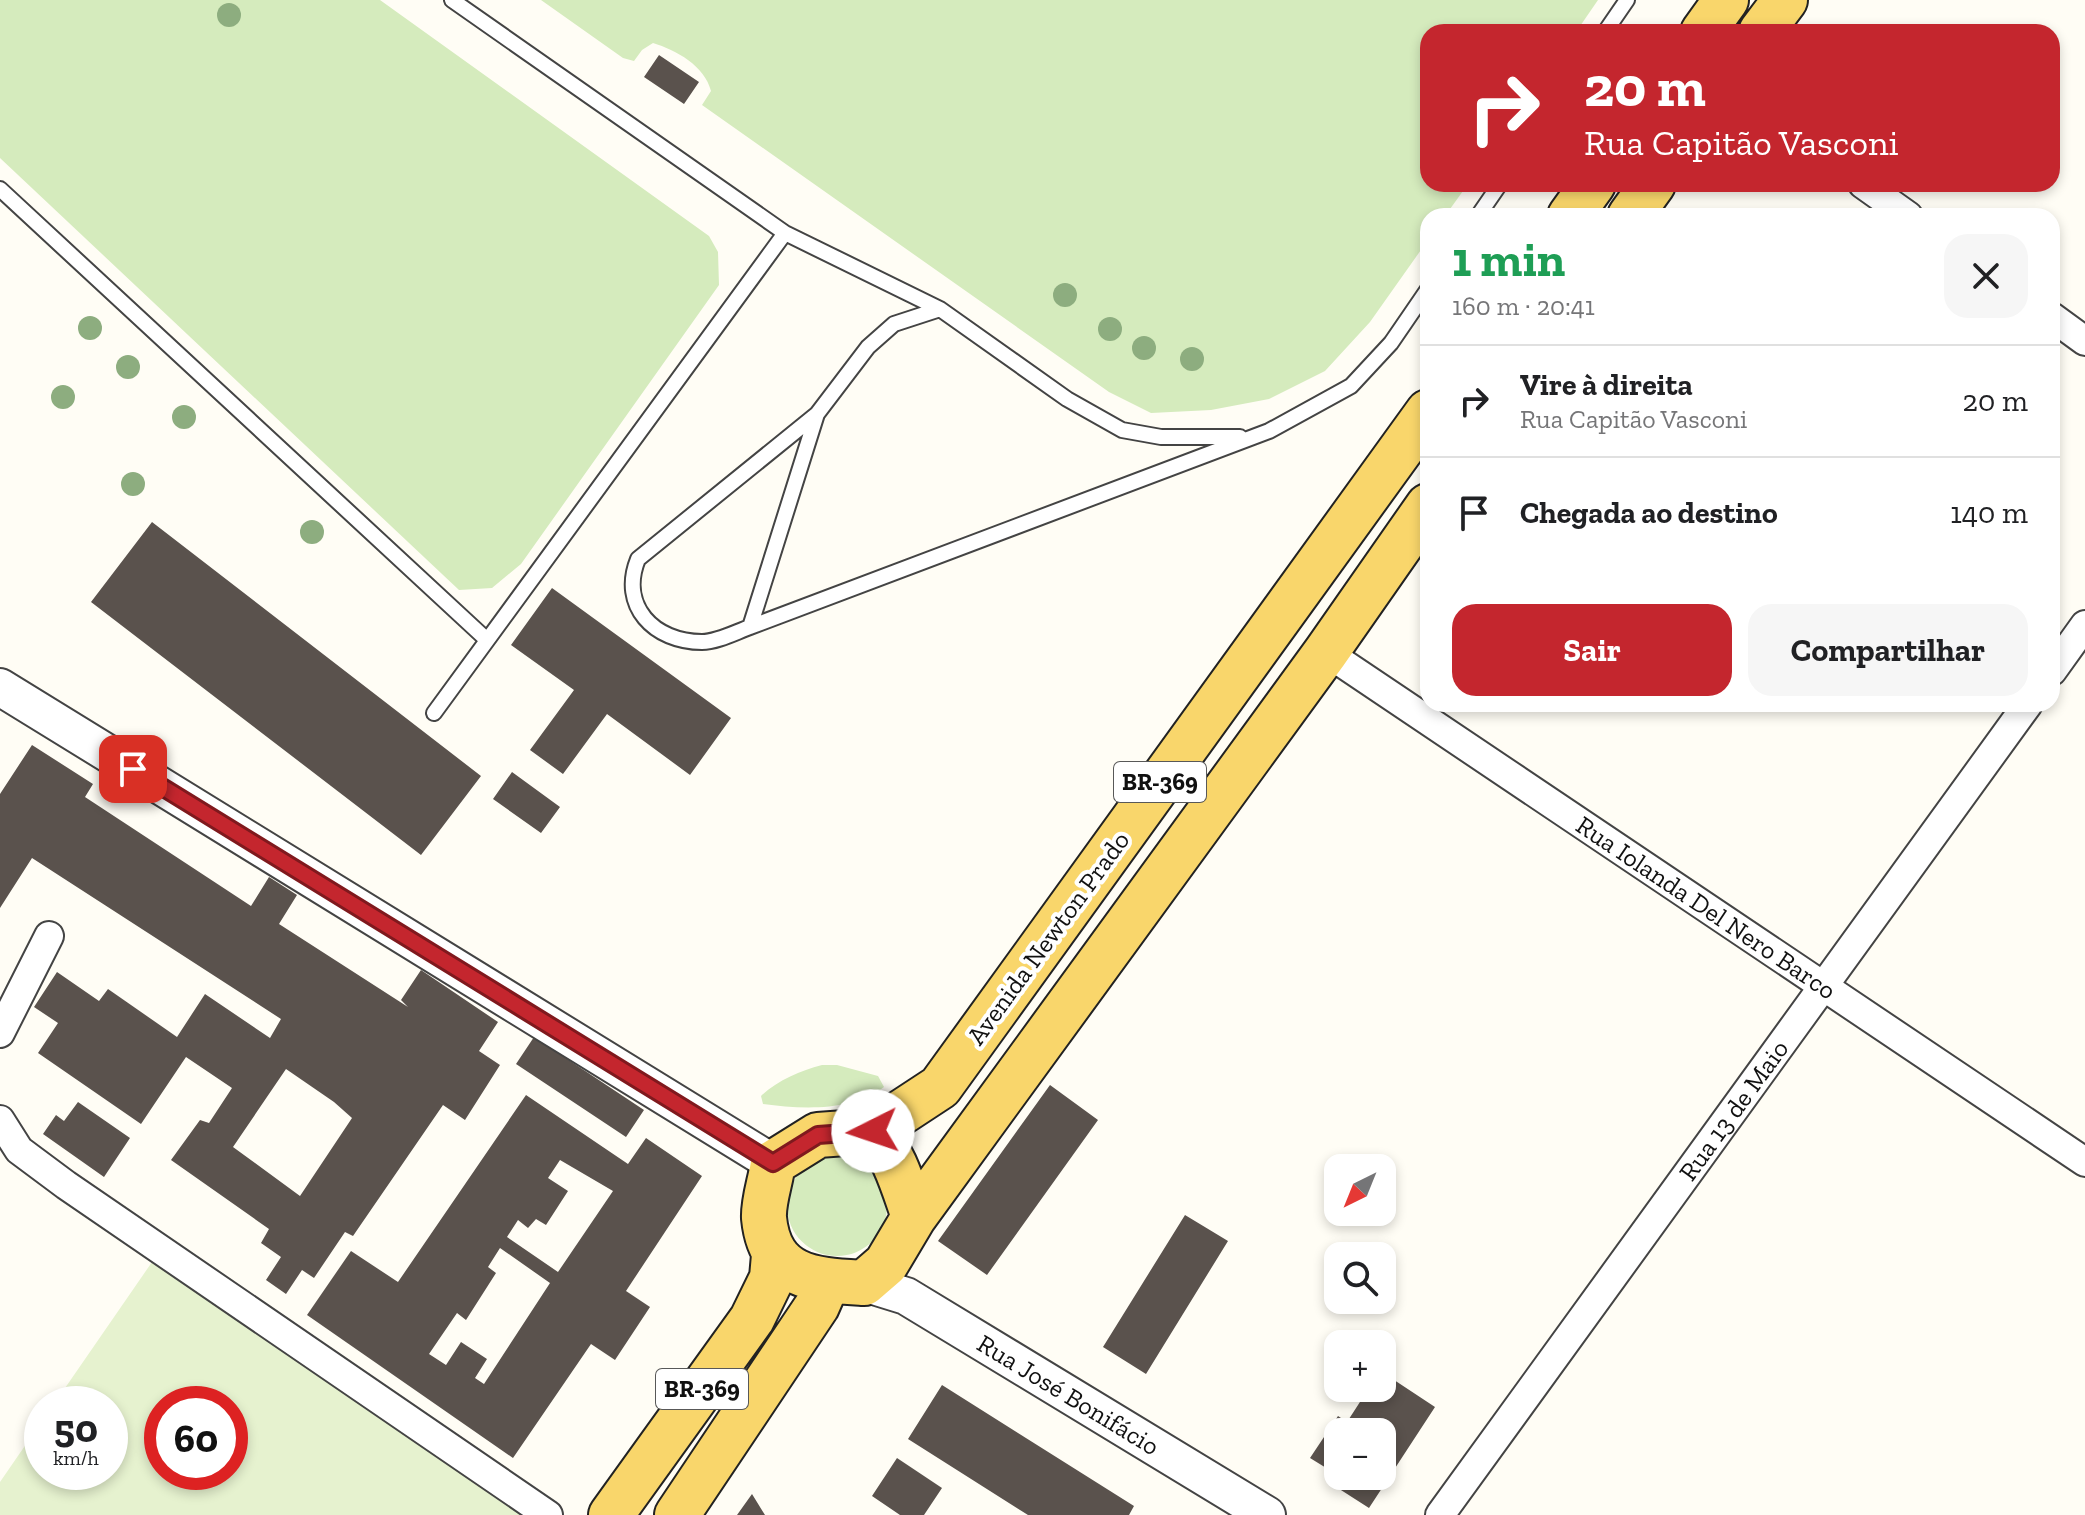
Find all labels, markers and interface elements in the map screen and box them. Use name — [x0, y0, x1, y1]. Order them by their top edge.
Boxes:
text: 20 m — [1584, 53, 1706, 120]
icon: right — [1452, 56, 1556, 160]
text: Rua Capitão Vasconi — [1584, 121, 1899, 164]
text: 1 min — [1452, 231, 1565, 288]
button: close — [1944, 234, 2028, 318]
text: 160 m · 20:41 — [1452, 290, 1595, 322]
text: Vire à direita — [1520, 367, 1693, 403]
icon: right — [1452, 379, 1496, 423]
text: 20 m — [1963, 383, 2028, 419]
text: Rua Capitão Vasconi — [1520, 403, 1747, 435]
icon: arrive — [1452, 491, 1496, 535]
text: Chegada ao destino — [1520, 495, 1778, 531]
text: 140 m — [1950, 495, 2028, 531]
button: Sair — [1452, 604, 1732, 696]
button: Compartilhar — [1748, 604, 2028, 696]
pin — [99, 735, 167, 803]
icon: arrive — [111, 747, 155, 791]
road number: BR-369 — [1114, 762, 1206, 802]
street label: Rua Iolanda Del Nero Barco — [1570, 809, 1842, 1006]
street label: Avenida Newton Prado — [960, 825, 1136, 1051]
street label: Rua 13 de Maio — [1672, 1034, 1795, 1187]
position arrow — [831, 1089, 915, 1173]
north arrow — [1324, 1154, 1396, 1226]
map controls — [1324, 1154, 1396, 1490]
button: search — [1324, 1242, 1396, 1314]
street label: Rua José Bonifácio — [971, 1327, 1165, 1462]
button: + — [1324, 1330, 1396, 1402]
road number: BR-369 — [656, 1369, 748, 1409]
speed limit sign: 60 — [144, 1386, 248, 1490]
text: 50 — [54, 1404, 98, 1452]
button: − — [1324, 1418, 1396, 1490]
text: km/h — [53, 1446, 99, 1470]

